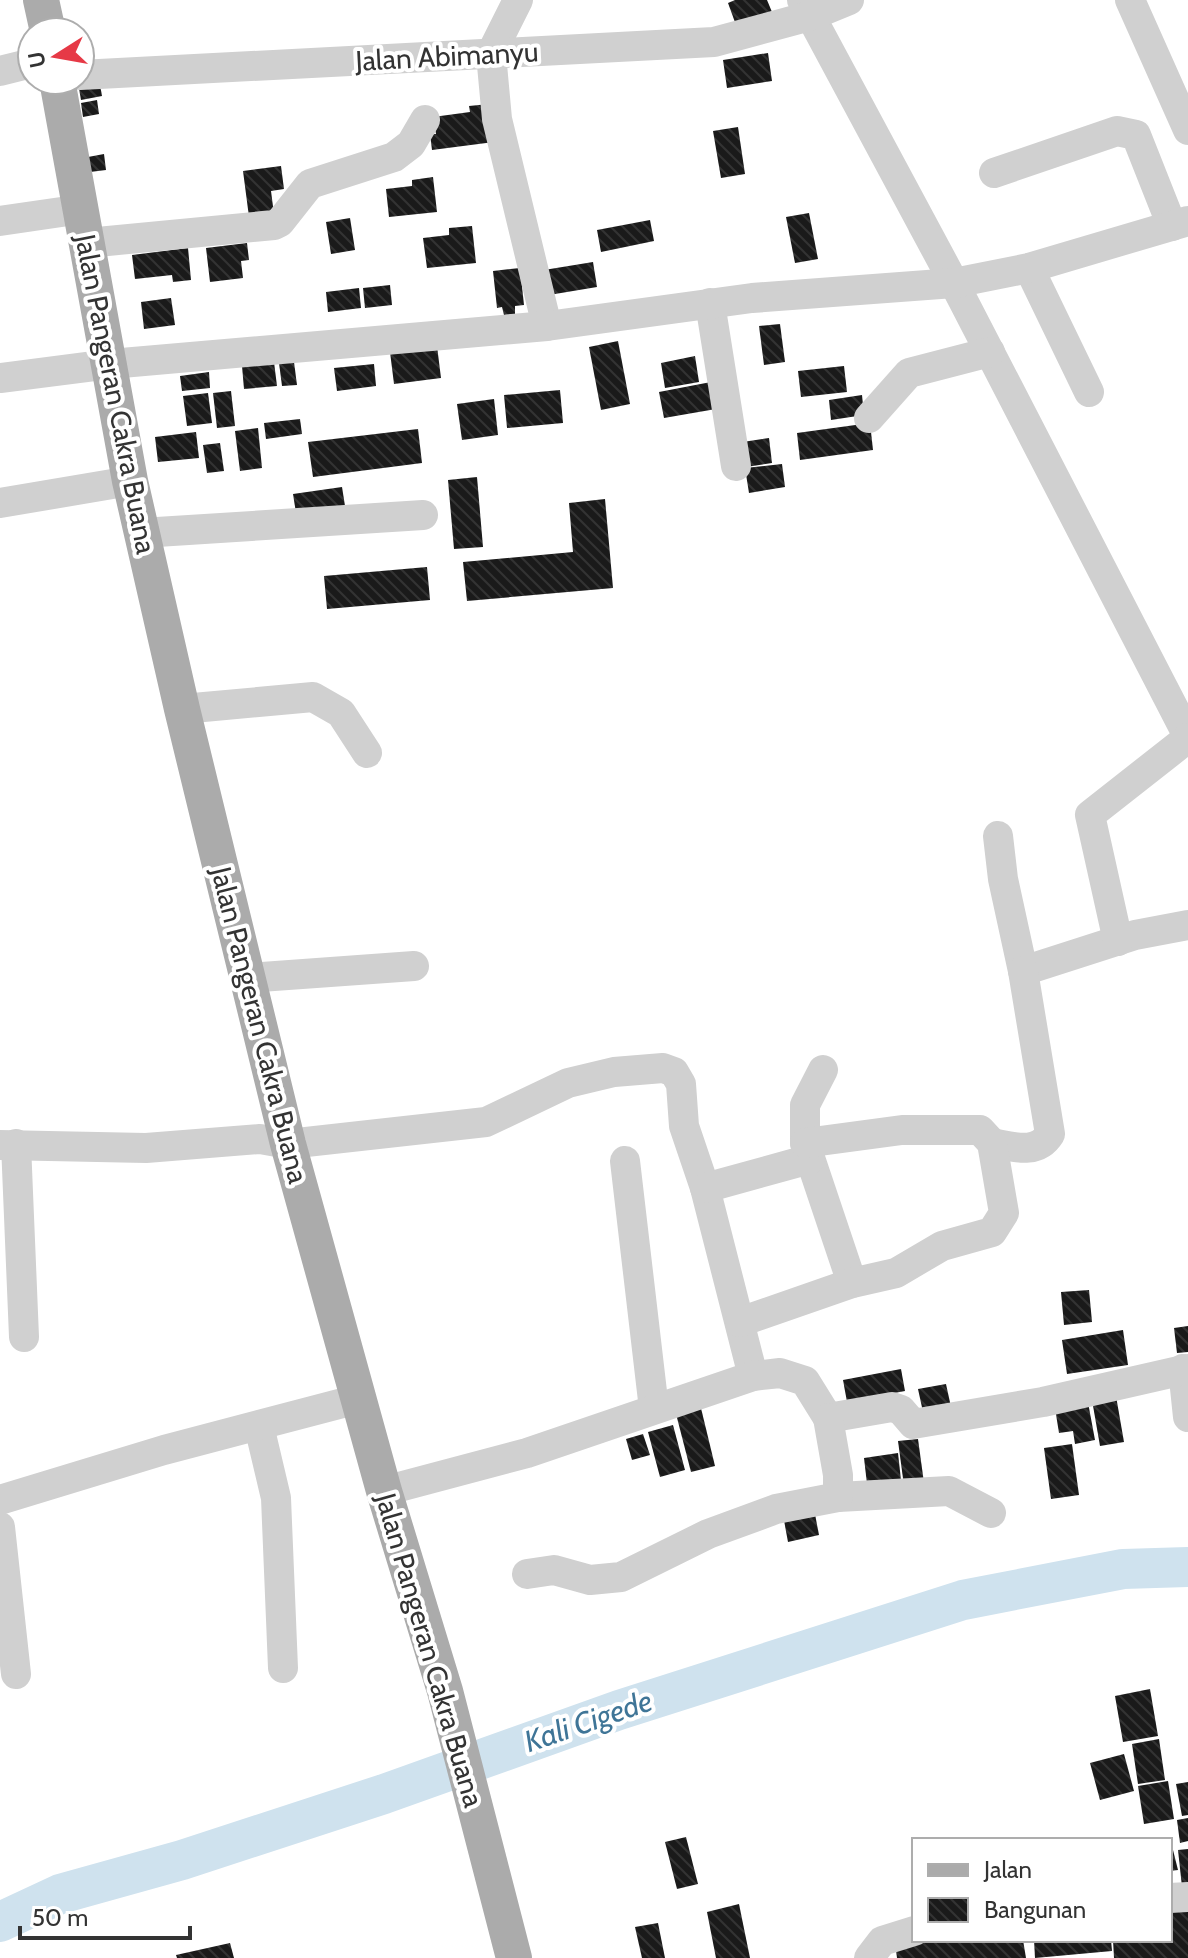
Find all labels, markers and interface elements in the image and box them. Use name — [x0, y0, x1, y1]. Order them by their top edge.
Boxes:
north arrow — [16, 16, 96, 96]
street label: Jalan Abimanyu — [354, 34, 539, 78]
text: U — [22, 49, 52, 70]
street label: Jalan Pangeran Cakra Buana — [68, 230, 164, 557]
street label: Jalan Pangeran Cakra Buana — [204, 862, 316, 1187]
street label: Jalan Pangeran Cakra Buana — [369, 1488, 491, 1811]
water label: Kali Cigede — [519, 1682, 657, 1760]
legend — [912, 1838, 1172, 1942]
text: Jalan — [983, 1855, 1032, 1884]
scale bar — [20, 1890, 190, 1940]
text: Bangunan — [984, 1895, 1086, 1924]
text: 50 m — [32, 1903, 88, 1932]

